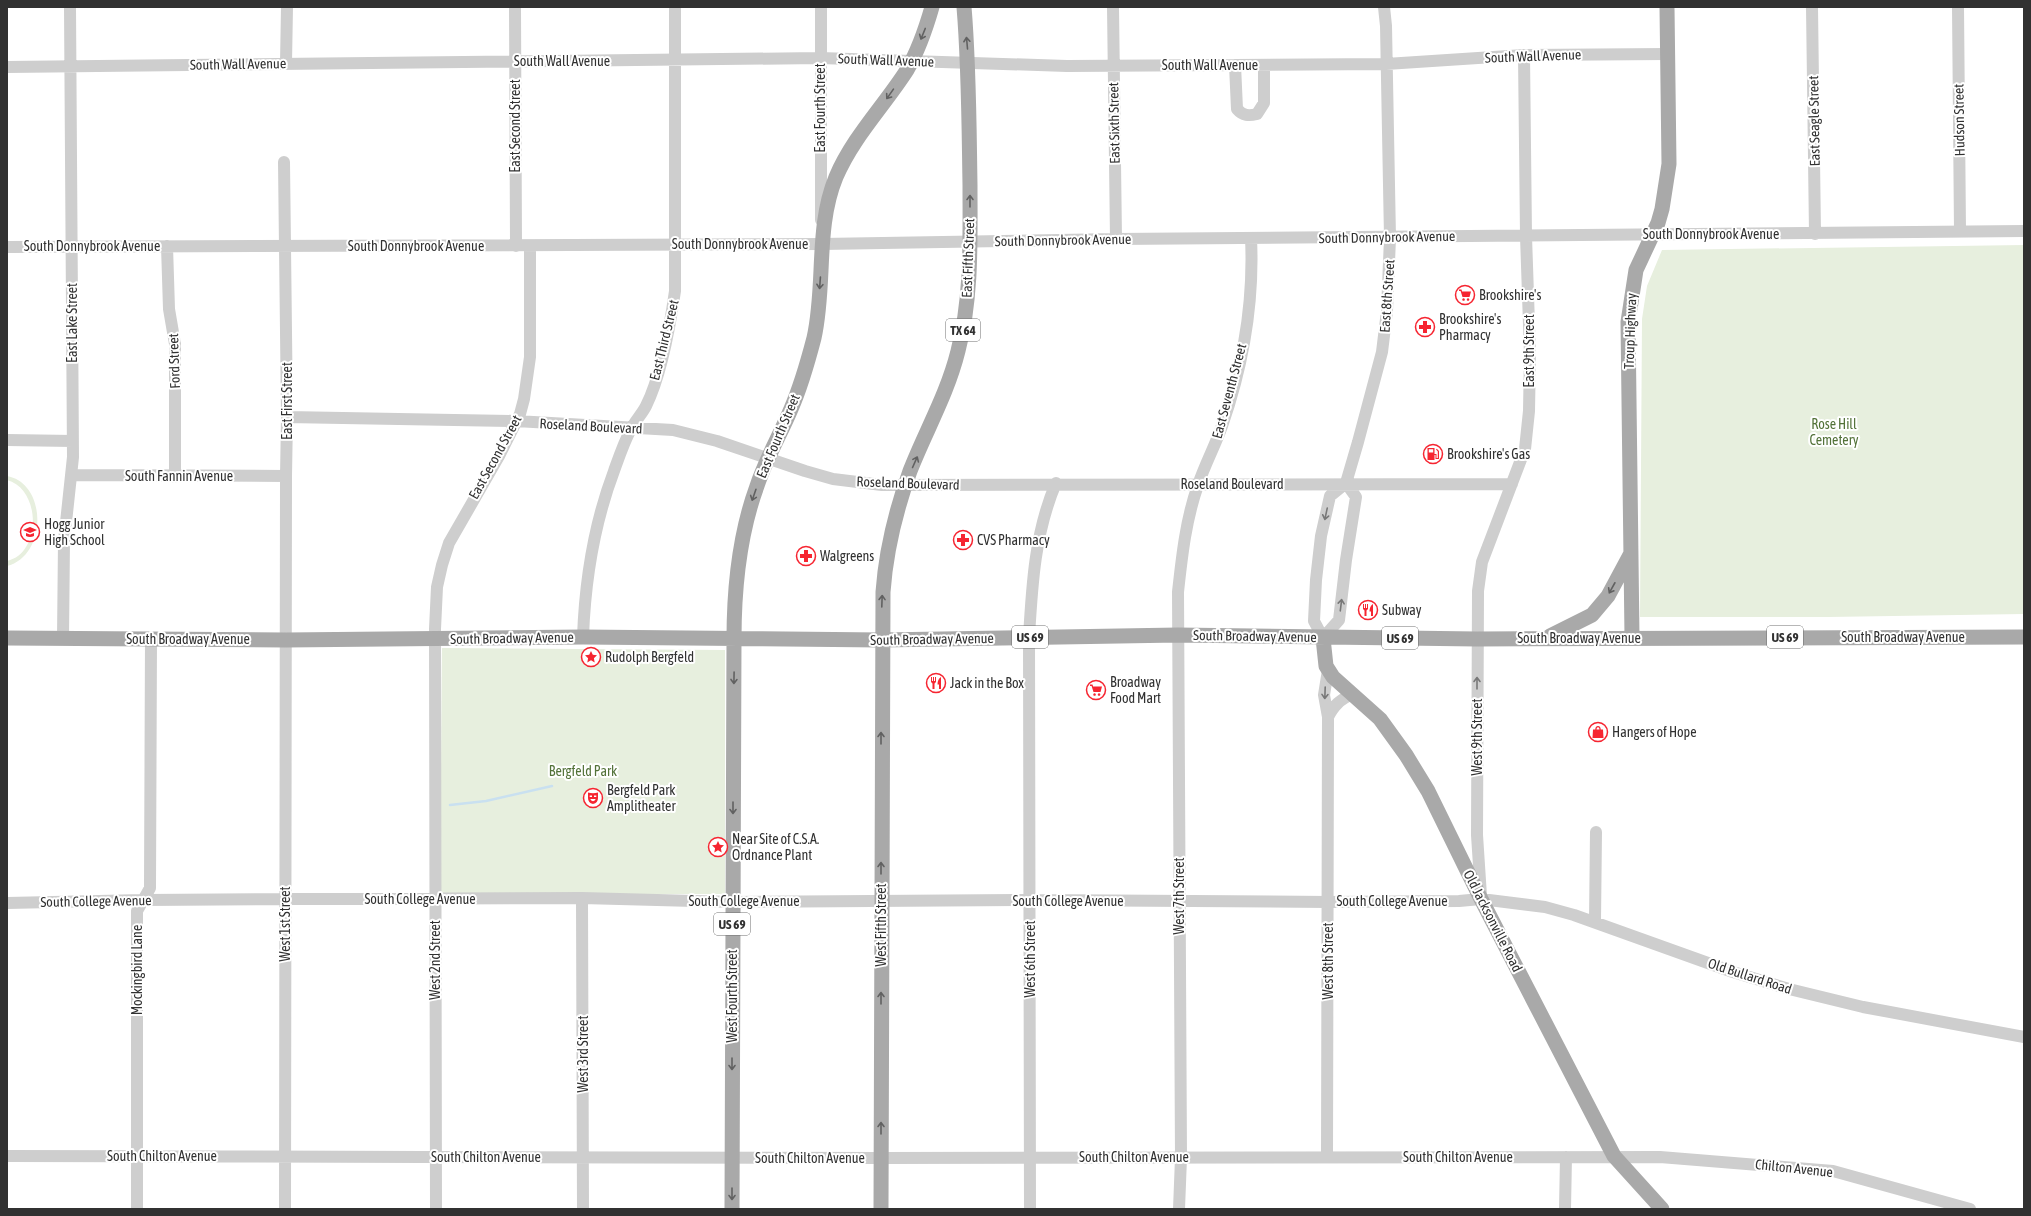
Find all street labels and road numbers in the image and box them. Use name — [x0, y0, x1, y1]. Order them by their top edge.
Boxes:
street label: South Wall Avenue — [1485, 46, 1581, 66]
street label: South Wall Avenue — [838, 50, 934, 70]
street label: South Wall Avenue — [514, 53, 610, 69]
street label: South Wall Avenue — [190, 55, 286, 73]
street label: South Wall Avenue — [1162, 57, 1258, 73]
street label: East Fourth Street — [812, 63, 828, 153]
street label: East Seagle Street — [1805, 76, 1823, 166]
street label: East Second Street — [507, 79, 523, 173]
street label: East Sixth Street — [1105, 82, 1123, 164]
street label: Hudson Street — [1950, 84, 1968, 156]
street label: East Fifth Street — [959, 218, 977, 298]
street label: South Donnybrook Avenue — [1643, 226, 1779, 242]
street label: South Donnybrook Avenue — [1319, 228, 1455, 246]
street label: South Donnybrook Avenue — [995, 231, 1131, 249]
street label: South Donnybrook Avenue — [672, 236, 808, 252]
street label: South Donnybrook Avenue — [24, 238, 160, 254]
street label: South Donnybrook Avenue — [348, 238, 484, 254]
street label: East 8th Street — [1376, 259, 1398, 333]
street label: East Lake Street — [64, 283, 80, 363]
street label: Troup Highway — [1621, 293, 1639, 369]
street label: East Third Street — [646, 298, 682, 382]
street label: East 9th Street — [1521, 314, 1537, 388]
road number: TX 64 — [946, 319, 980, 341]
street label: Ford Street — [165, 333, 183, 389]
street label: East Seventh Street — [1209, 342, 1249, 440]
street label: East First Street — [279, 362, 295, 440]
street label: East Fourth Street — [753, 392, 803, 480]
street label: East Second Street — [465, 412, 525, 502]
street label: Roseland Boulevard — [539, 415, 643, 437]
street label: South Fannin Avenue — [125, 468, 233, 484]
street label: Roseland Boulevard — [856, 473, 960, 493]
street label: Roseland Boulevard — [1180, 476, 1284, 492]
road number: US 69 — [1012, 626, 1048, 648]
road number: US 69 — [1767, 626, 1803, 648]
street label: South Broadway Avenue — [1193, 627, 1317, 645]
road number: US 69 — [1382, 627, 1418, 649]
street label: South Broadway Avenue — [450, 629, 574, 647]
street label: South Broadway Avenue — [1841, 629, 1965, 645]
street label: South Broadway Avenue — [870, 630, 994, 648]
street label: South Broadway Avenue — [1517, 630, 1641, 646]
street label: South Broadway Avenue — [126, 631, 250, 647]
street label: West 9th Street — [1469, 698, 1485, 776]
street label: West 7th Street — [1171, 857, 1187, 935]
street label: Old Jacksonville Road — [1460, 867, 1526, 975]
street label: West Fifth Street — [873, 883, 889, 967]
street label: West 1st Street — [277, 886, 293, 962]
street label: South College Avenue — [364, 891, 476, 907]
street label: South College Avenue — [40, 892, 152, 910]
street label: South College Avenue — [688, 893, 800, 909]
street label: South College Avenue — [1012, 893, 1124, 909]
street label: South College Avenue — [1336, 893, 1448, 909]
road number: US 69 — [714, 913, 750, 935]
street label: West 2nd Street — [427, 920, 443, 1000]
street label: West 6th Street — [1022, 920, 1038, 998]
street label: West 8th Street — [1320, 922, 1336, 1000]
street label: Mockingbird Lane — [129, 925, 145, 1015]
street label: West Fourth Street — [724, 949, 740, 1043]
street label: Old Bullard Road — [1706, 955, 1794, 997]
street label: West 3rd Street — [575, 1016, 591, 1092]
street label: South Chilton Avenue — [107, 1148, 217, 1164]
street label: South Chilton Avenue — [431, 1149, 541, 1165]
street label: South Chilton Avenue — [1079, 1149, 1189, 1165]
street label: South Chilton Avenue — [1403, 1149, 1513, 1165]
street label: South Chilton Avenue — [755, 1150, 865, 1166]
street label: Chilton Avenue — [1754, 1156, 1834, 1180]

